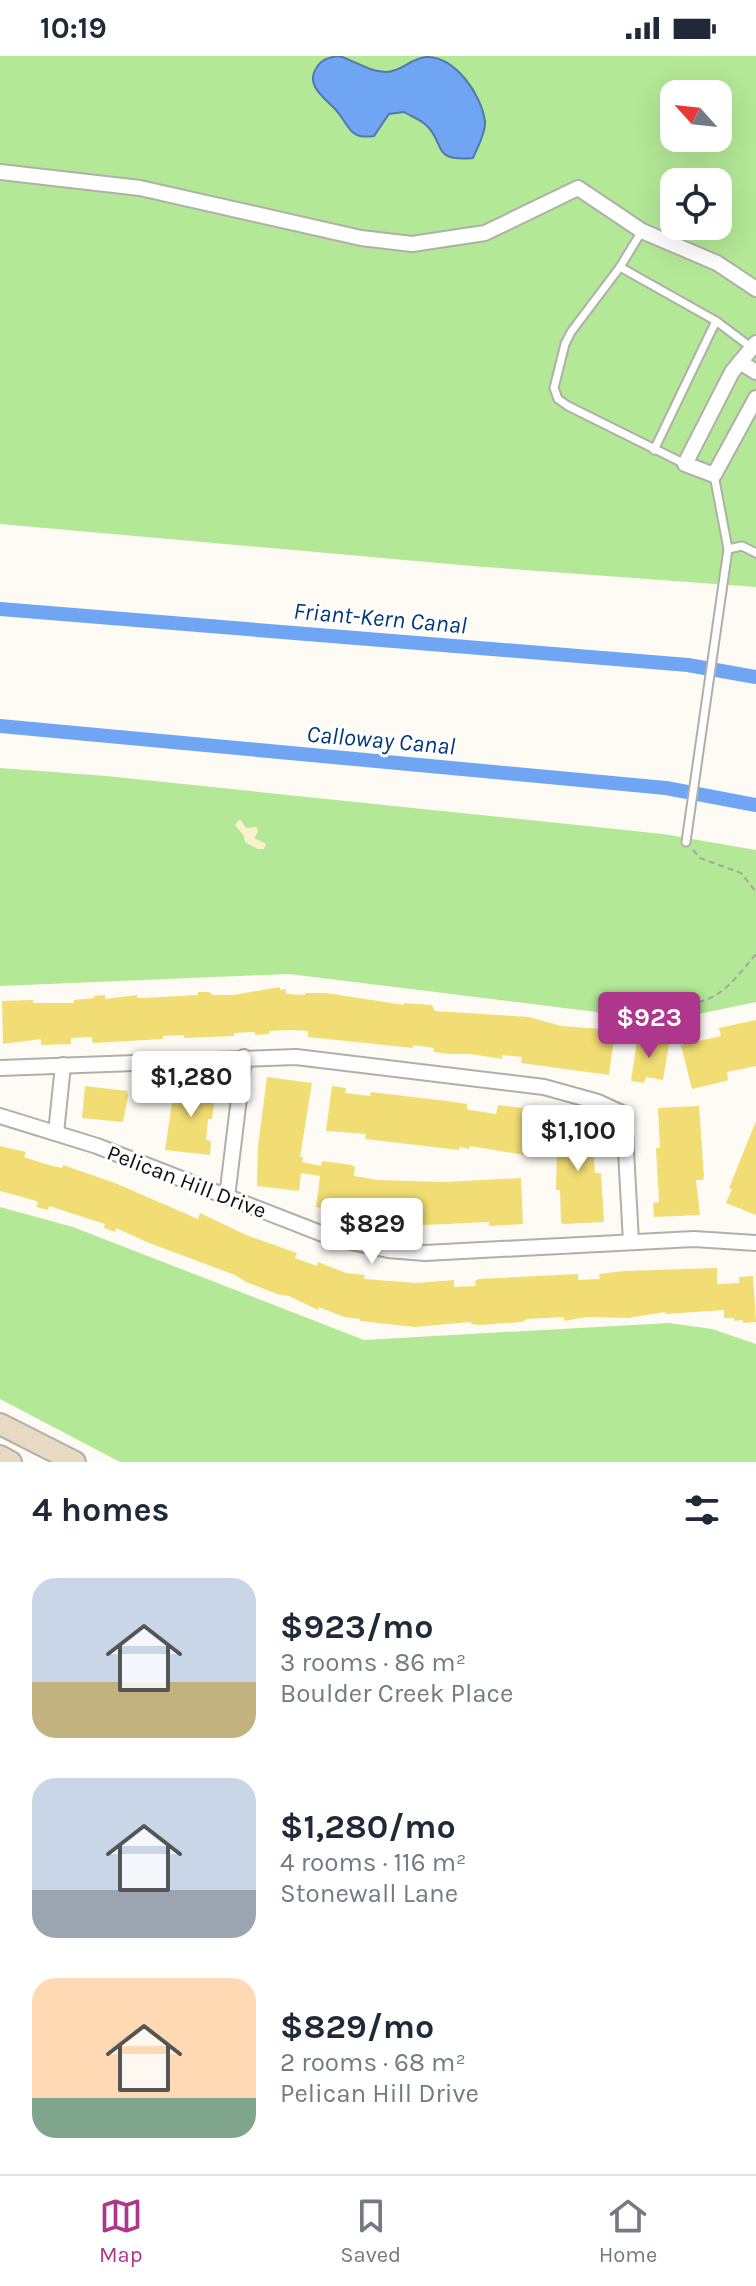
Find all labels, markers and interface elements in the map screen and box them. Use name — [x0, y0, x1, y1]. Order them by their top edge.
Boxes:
text: 10:19 — [40, 10, 107, 46]
north arrow — [660, 80, 732, 152]
map controls — [660, 80, 732, 240]
button: locate — [660, 168, 732, 240]
water label: Friant-Kern Canal — [292, 596, 468, 640]
water label: Calloway Canal — [306, 720, 456, 760]
pin: $923 — [602, 992, 696, 1060]
text: $923 — [616, 1002, 682, 1033]
pin: $1,280 — [126, 1051, 256, 1119]
text: $1,280 — [150, 1061, 232, 1092]
pin: $1,100 — [513, 1105, 643, 1173]
text: $1,100 — [540, 1115, 616, 1146]
street label: Pelican Hill Drive — [103, 1140, 270, 1224]
pin: $829 — [325, 1198, 419, 1266]
text: $829 — [339, 1208, 405, 1239]
icon: filters — [680, 1488, 724, 1532]
text: 4 homes — [32, 1490, 169, 1530]
text: $923/mo — [280, 1607, 433, 1647]
icon: home — [96, 1610, 192, 1706]
text: 3 rooms · 86 m² — [280, 1647, 466, 1678]
text: Boulder Creek Place — [280, 1678, 513, 1709]
text: $1,280/mo — [280, 1807, 456, 1847]
icon: home — [96, 1810, 192, 1906]
text: 4 rooms · 116 m² — [280, 1847, 467, 1878]
text: Stonewall Lane — [280, 1878, 458, 1909]
text: $829/mo — [280, 2007, 434, 2047]
icon: home — [96, 2010, 192, 2106]
text: 2 rooms · 68 m² — [280, 2047, 466, 2078]
text: Pelican Hill Drive — [280, 2078, 479, 2109]
tab: Map — [99, 2194, 143, 2268]
tab: Saved — [340, 2194, 401, 2268]
tab: Home — [599, 2194, 657, 2268]

